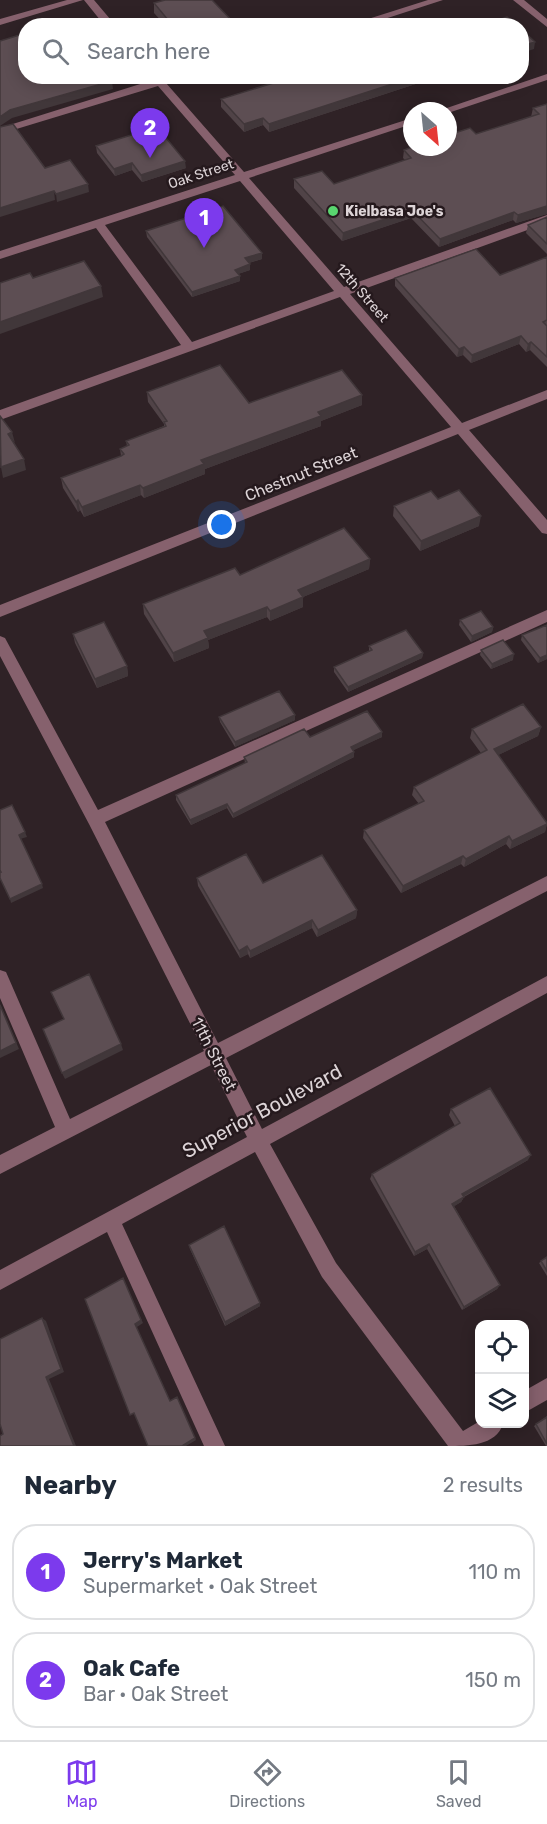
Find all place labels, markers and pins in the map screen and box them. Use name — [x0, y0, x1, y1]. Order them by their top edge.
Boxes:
pin: 2 — [130, 108, 170, 158]
pin: 1 — [184, 198, 224, 248]
place label: Kielbasa Joe's — [345, 203, 444, 220]
marker: Kielbasa Joe's — [326, 204, 340, 218]

